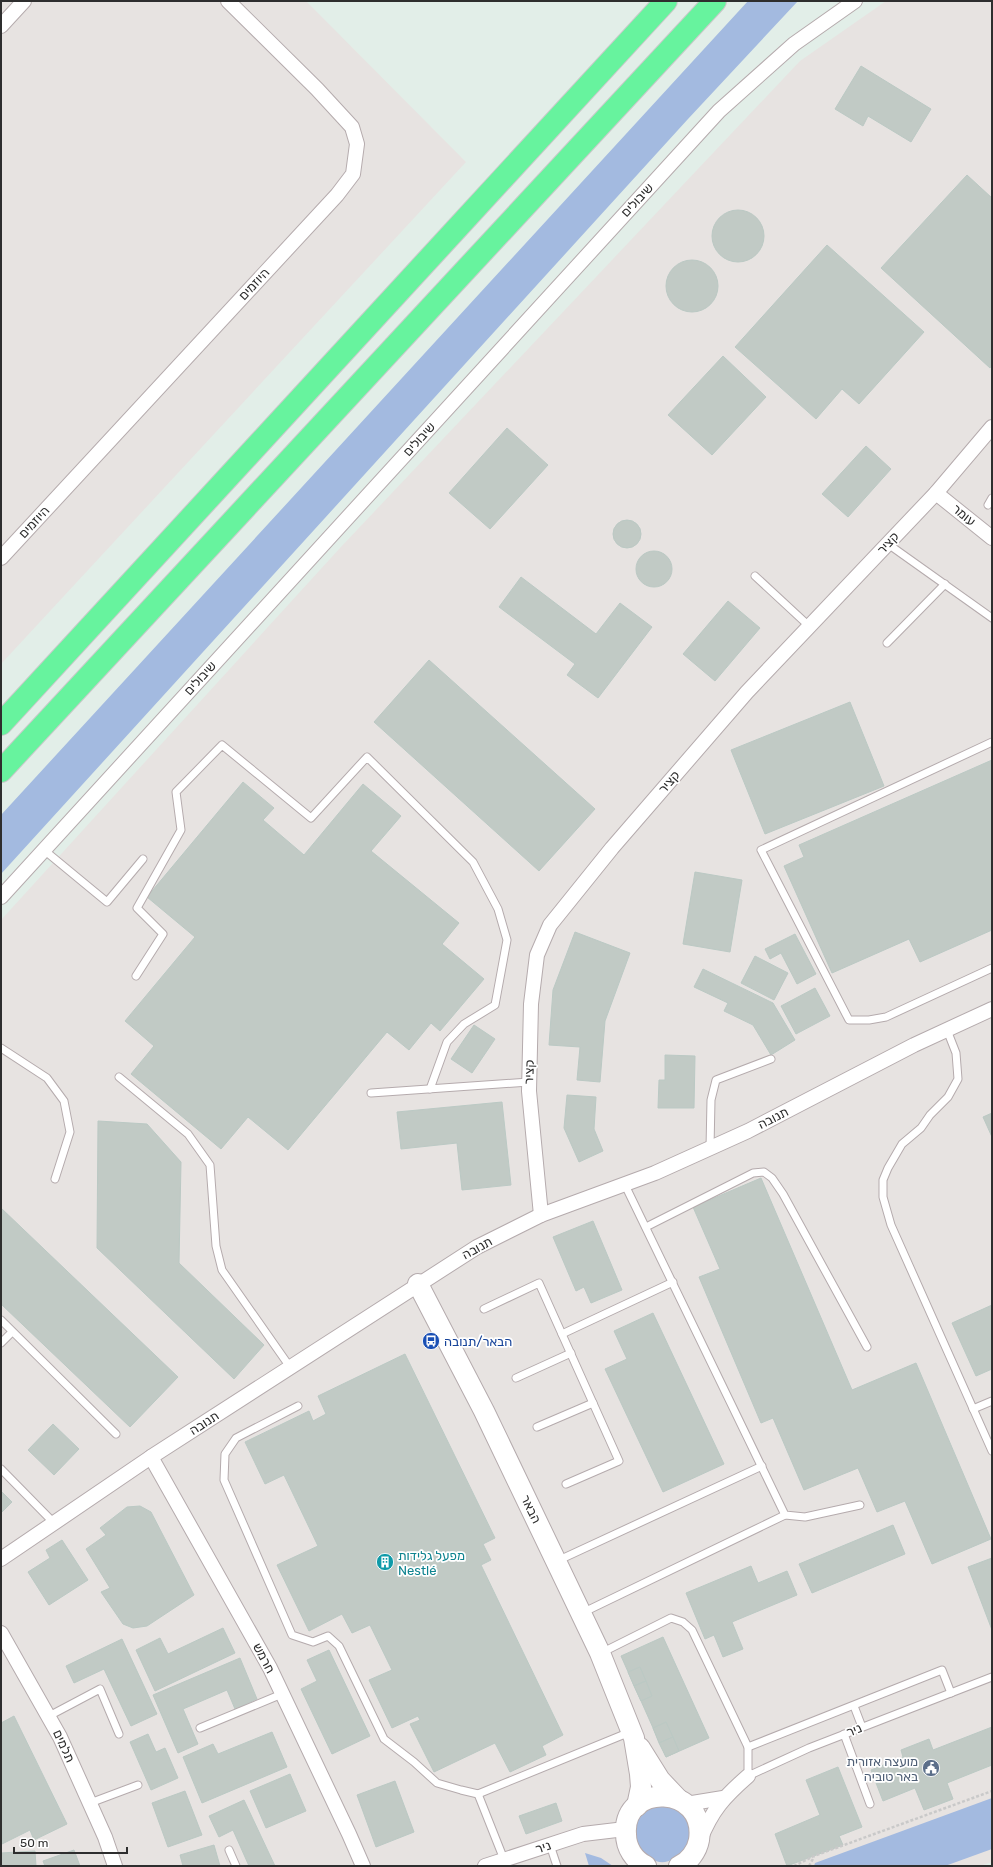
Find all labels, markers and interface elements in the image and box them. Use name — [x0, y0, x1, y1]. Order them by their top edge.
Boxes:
street label: שיבולים — [618, 180, 656, 220]
street label: היוזמים — [235, 265, 273, 303]
street label: שיבולים — [400, 419, 438, 459]
street label: עומר — [949, 501, 979, 529]
street label: היוזמים — [15, 503, 53, 541]
street label: קציר — [874, 529, 902, 557]
street label: שיבולים — [181, 658, 219, 698]
street label: קציר — [655, 768, 683, 796]
street label: קציר — [521, 1059, 537, 1085]
street label: תנובה — [755, 1104, 791, 1132]
street label: תנובה — [459, 1234, 495, 1262]
bus stop icon: הבאר/תנובה — [421, 1331, 441, 1351]
place label: הבאר/תנובה — [444, 1334, 512, 1349]
street label: תנובה — [186, 1408, 222, 1438]
street label: הבאר — [518, 1492, 544, 1526]
place label: מפעל גלידות Nestlé — [398, 1548, 465, 1578]
building icon: מפעל גלידות Nestlé — [375, 1552, 395, 1572]
street label: חרמש — [250, 1640, 278, 1676]
street label: ניר — [844, 1720, 864, 1740]
street label: תלמים — [50, 1727, 78, 1765]
place label: מועצה אזורית באר טוביה — [846, 1754, 918, 1784]
public building icon: מועצה אזורית באר טוביה — [921, 1758, 941, 1778]
scale bar — [14, 1829, 127, 1855]
text: 50 m — [20, 1836, 48, 1850]
street label: ניר — [533, 1837, 553, 1857]

